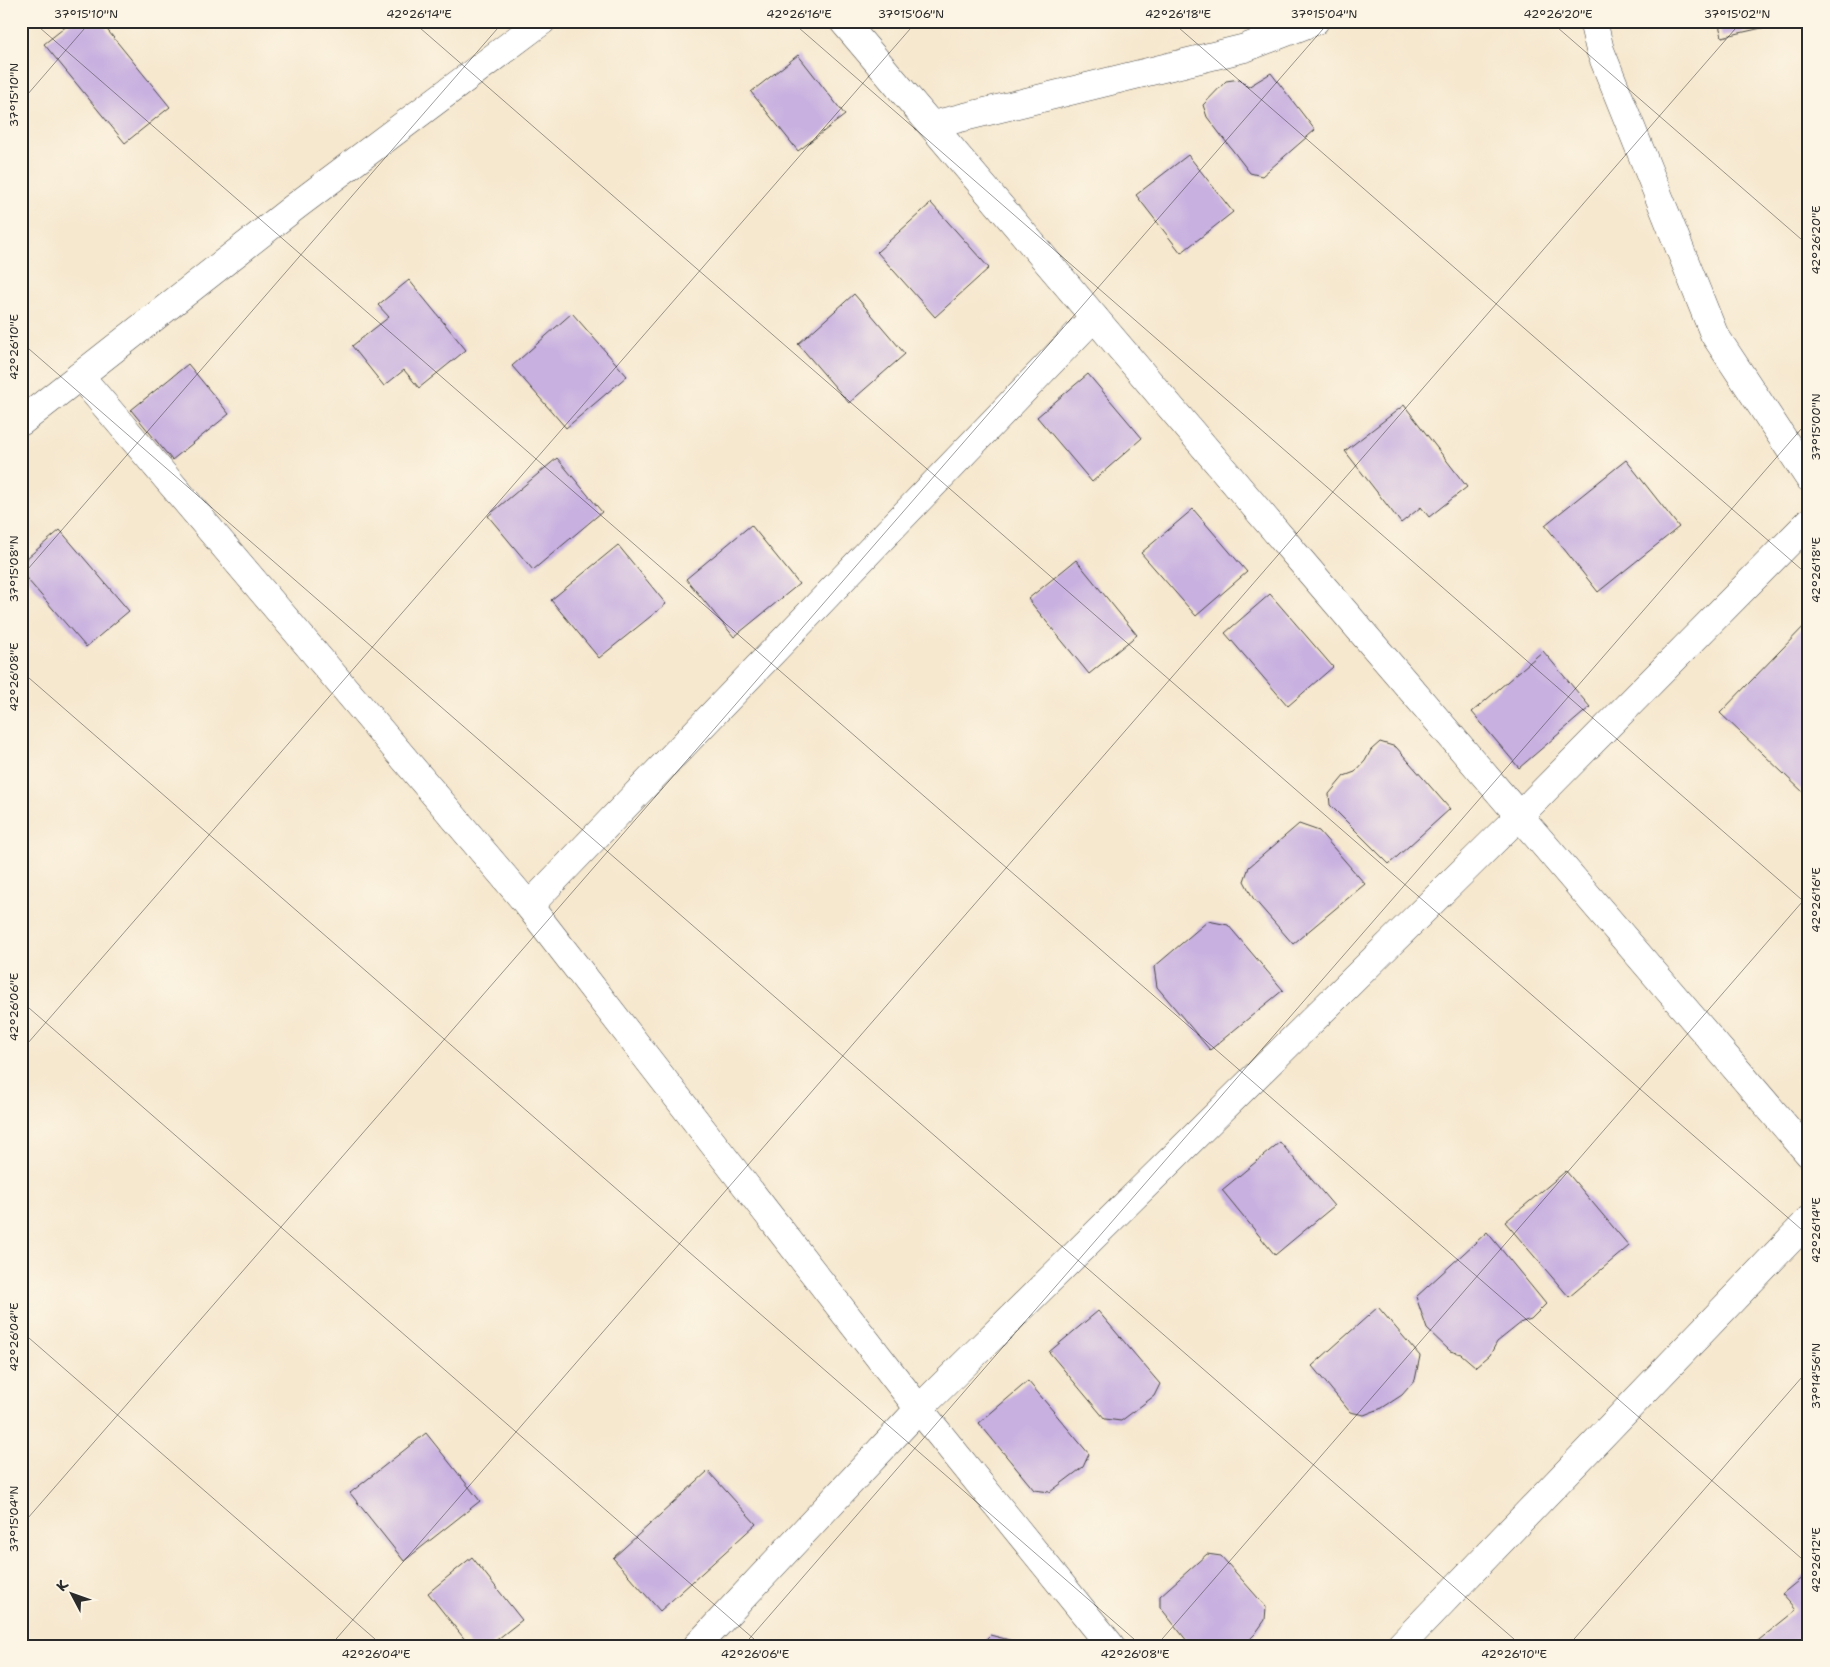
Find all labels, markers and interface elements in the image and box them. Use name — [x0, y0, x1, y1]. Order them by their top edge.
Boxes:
text: 37°15'10"N — [54, 6, 118, 22]
text: 42°26'14"E — [386, 6, 452, 22]
text: 42°26'16"E — [766, 6, 832, 22]
text: 37°15'06"N — [878, 6, 944, 22]
text: 42°26'18"E — [1145, 6, 1211, 22]
text: 37°15'04"N — [1291, 6, 1357, 22]
text: 42°26'20"E — [1523, 6, 1593, 22]
text: 37°15'02"N — [1704, 6, 1770, 22]
text: 37°15'10"N — [6, 63, 22, 127]
text: 42°26'20"E — [1808, 205, 1824, 275]
text: 42°26'10"E — [6, 314, 22, 380]
text: 37°15'00"N — [1808, 393, 1824, 461]
text: 37°15'08"N — [6, 535, 22, 603]
text: 42°26'18"E — [1808, 537, 1824, 603]
text: 42°26'08"E — [6, 642, 22, 712]
text: 42°26'16"E — [1808, 867, 1824, 933]
text: 42°26'06"E — [6, 973, 22, 1041]
text: 42°26'14"E — [1808, 1197, 1824, 1263]
text: 42°26'04"E — [6, 1303, 22, 1371]
text: 37°14'56"N — [1808, 1343, 1824, 1409]
text: 37°15'04"N — [6, 1486, 22, 1552]
text: 42°26'12"E — [1808, 1527, 1824, 1593]
north arrow — [48, 1570, 98, 1620]
text: K — [52, 1576, 72, 1595]
text: 42°26'04"E — [342, 1646, 410, 1662]
text: 42°26'06"E — [721, 1646, 789, 1662]
text: 42°26'08"E — [1100, 1646, 1170, 1662]
text: 42°26'10"E — [1481, 1646, 1547, 1662]

